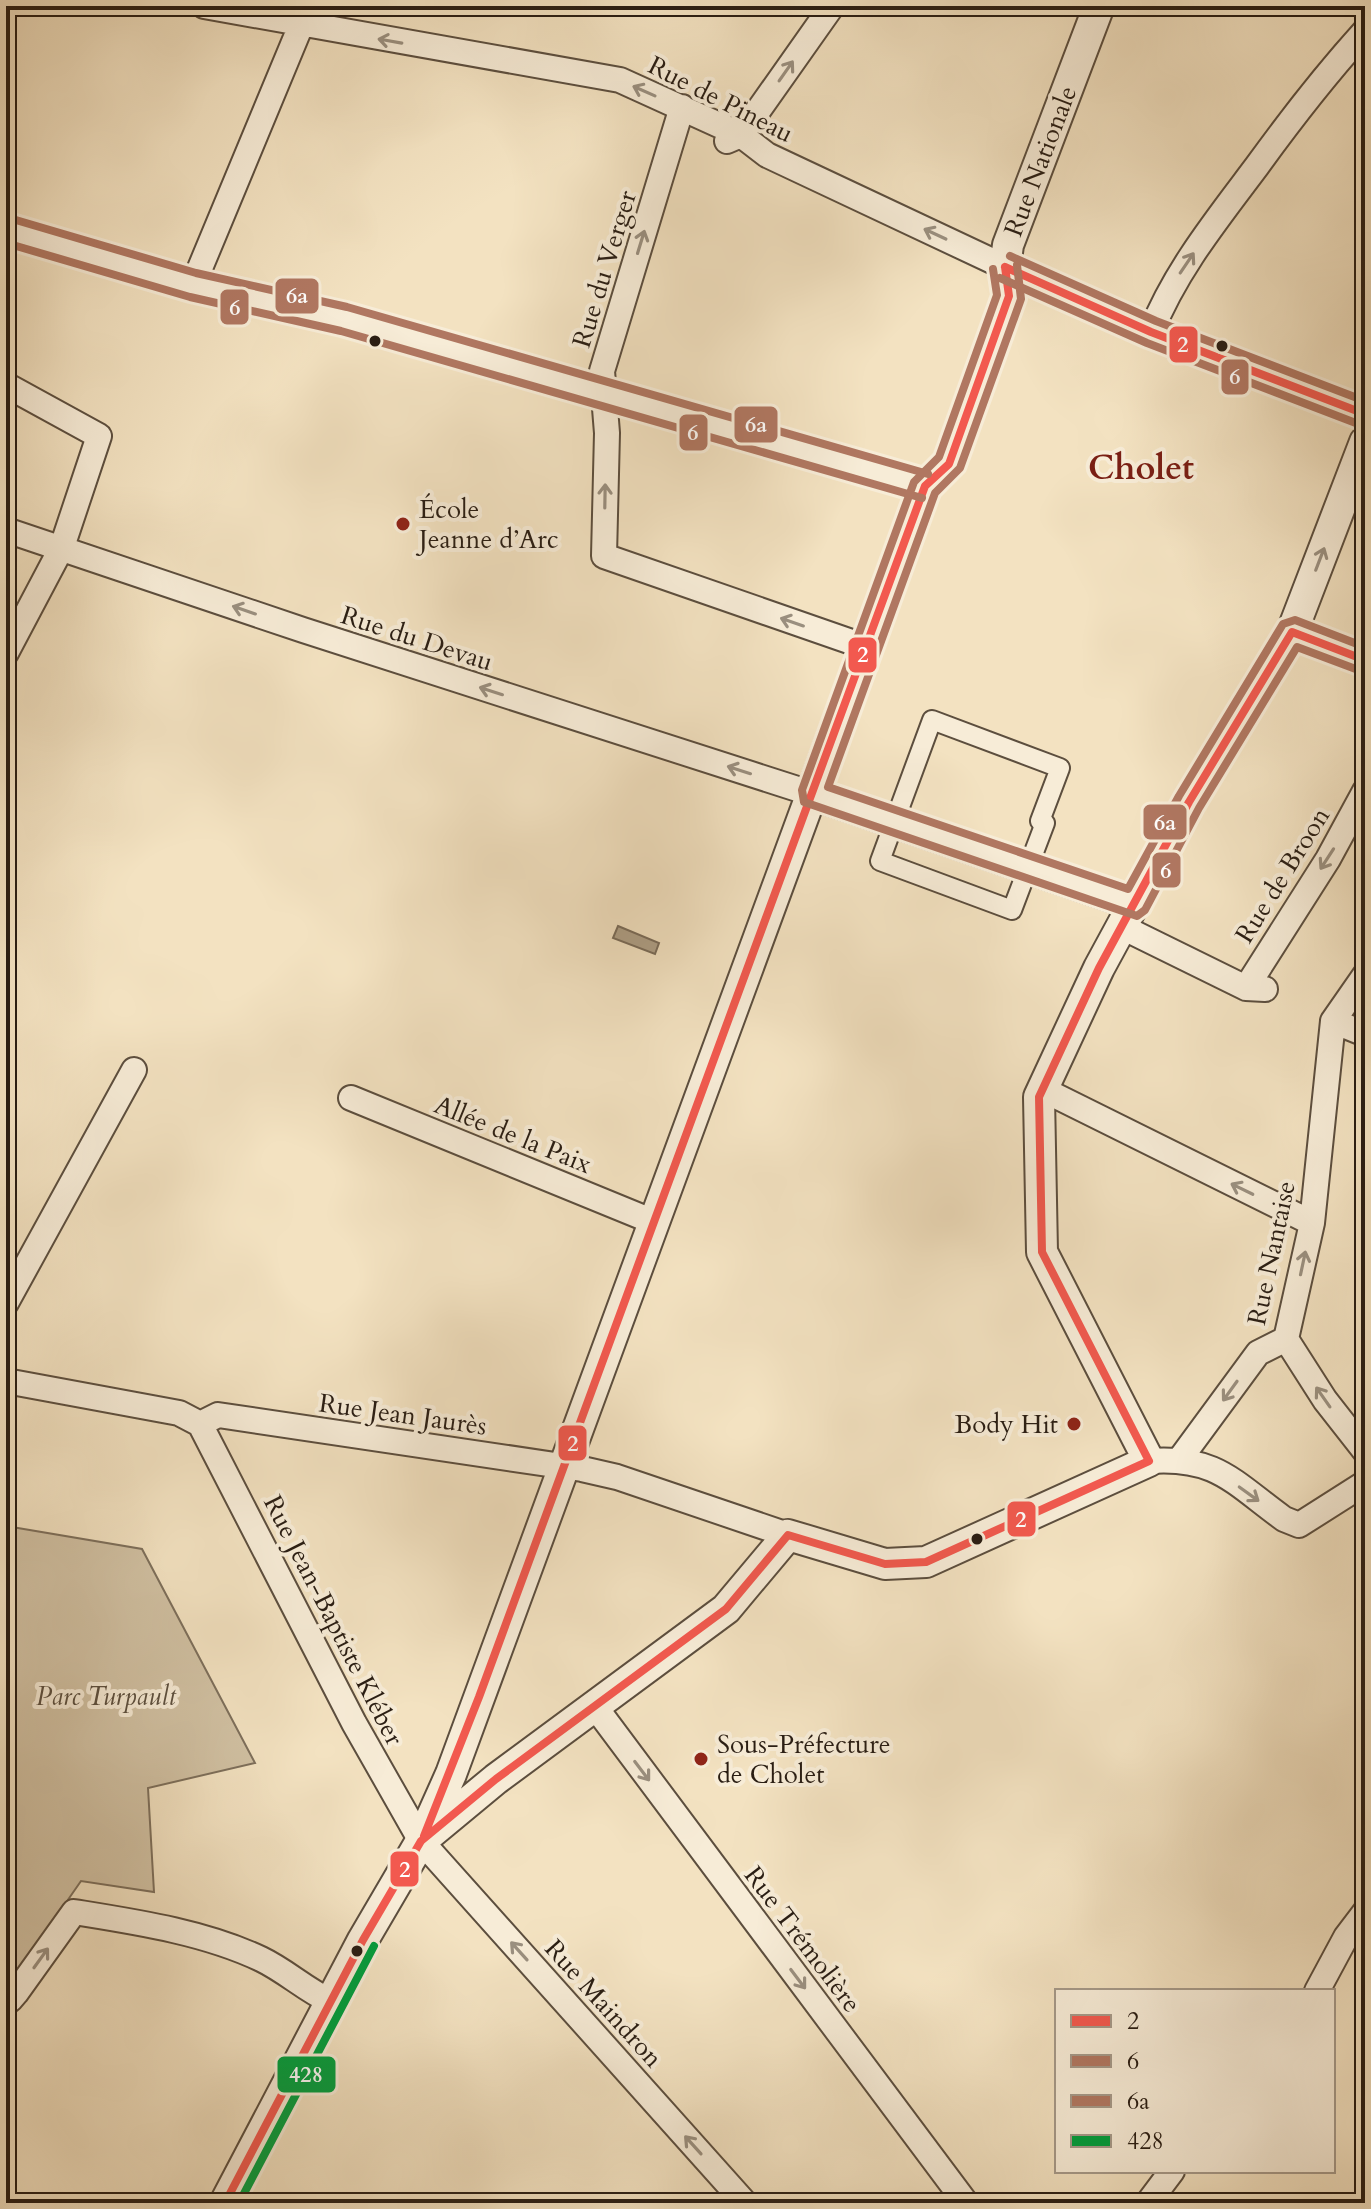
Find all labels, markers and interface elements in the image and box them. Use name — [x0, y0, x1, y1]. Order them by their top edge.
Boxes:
one-way arrow — [378, 33, 403, 48]
street label: Rue de Pineau — [642, 48, 799, 151]
one-way arrow — [778, 61, 794, 83]
street label: Rue Nationale — [996, 81, 1085, 241]
one-way arrow — [633, 82, 657, 97]
street label: Rue du Verger — [564, 186, 645, 352]
one-way arrow — [923, 226, 947, 241]
one-way arrow — [634, 229, 649, 255]
one-way arrow — [1179, 253, 1195, 275]
line badge: 6a — [274, 277, 320, 315]
text: 6a — [286, 281, 308, 311]
line badge: 6 — [219, 288, 250, 326]
text: 6 — [229, 293, 241, 323]
line badge: 2 — [1168, 325, 1199, 364]
text: 2 — [1177, 330, 1189, 360]
unlabelled marker — [367, 333, 383, 349]
unlabelled marker — [1214, 338, 1230, 354]
line badge: 6 — [1220, 358, 1250, 396]
text: 6 — [1229, 362, 1241, 392]
line badge: 6a — [733, 405, 779, 444]
text: 6a — [745, 410, 767, 440]
line badge: 6 — [678, 413, 709, 452]
text: 6 — [687, 418, 699, 448]
district label: Cholet — [1088, 445, 1194, 491]
one-way arrow — [597, 483, 613, 510]
place label: École Jeanne d’Arc — [415, 492, 559, 557]
marker: École Jeanne d’Arc — [394, 515, 412, 533]
one-way arrow — [1314, 547, 1328, 572]
street label: Rue du Devau — [336, 597, 497, 679]
one-way arrow — [233, 602, 257, 616]
one-way arrow — [780, 613, 805, 628]
line badge: 2 — [847, 636, 878, 674]
text: 2 — [857, 640, 869, 670]
one-way arrow — [479, 683, 505, 698]
one-way arrow — [727, 762, 752, 777]
street label: Rue de Broon — [1227, 801, 1338, 950]
line badge: 6a — [1142, 803, 1188, 841]
text: 6a — [1154, 808, 1176, 838]
one-way arrow — [1318, 847, 1334, 870]
line badge: 6 — [1151, 851, 1182, 889]
text: 6 — [1160, 856, 1172, 886]
street label: Allée de la Paix — [429, 1087, 597, 1182]
street label: Rue Nantaise — [1239, 1178, 1304, 1328]
one-way arrow — [1230, 1180, 1254, 1196]
one-way arrow — [1296, 1251, 1311, 1277]
one-way arrow — [1222, 1379, 1239, 1401]
street label: Rue Jean Jaurès — [317, 1385, 489, 1444]
one-way arrow — [1315, 1386, 1331, 1408]
place label: Body Hit — [954, 1407, 1058, 1442]
marker: Body Hit — [1065, 1415, 1083, 1433]
line badge: 2 — [557, 1424, 588, 1462]
text: 2 — [567, 1429, 579, 1459]
one-way arrow — [1237, 1486, 1259, 1502]
street label: Rue Jean-Baptiste Kléber — [255, 1489, 412, 1752]
line badge: 2 — [1006, 1500, 1037, 1538]
text: 2 — [1015, 1505, 1027, 1535]
unlabelled marker — [969, 1531, 985, 1547]
park label: Parc Turpault — [36, 1679, 177, 1714]
place label: Sous-Préfecture de Cholet — [717, 1727, 891, 1792]
marker: Sous-Préfecture de Cholet — [692, 1750, 710, 1768]
one-way arrow — [634, 1760, 651, 1781]
line badge: 2 — [389, 1850, 420, 1888]
text: 2 — [399, 1855, 411, 1885]
street label: Rue Trémolière — [736, 1859, 869, 2020]
street label: Rue Maindron — [537, 1932, 671, 2075]
one-way arrow — [510, 1941, 529, 1961]
unlabelled marker — [349, 1943, 365, 1959]
one-way arrow — [32, 1948, 49, 1969]
one-way arrow — [790, 1968, 807, 1989]
legend — [1055, 1989, 1335, 2173]
text: 2 — [1127, 2005, 1139, 2038]
text: 6 — [1127, 2045, 1139, 2078]
line badge: 428 — [276, 2055, 337, 2094]
text: 428 — [289, 2060, 323, 2090]
text: 6a — [1127, 2085, 1150, 2118]
text: 428 — [1127, 2125, 1164, 2158]
one-way arrow — [684, 2135, 702, 2155]

